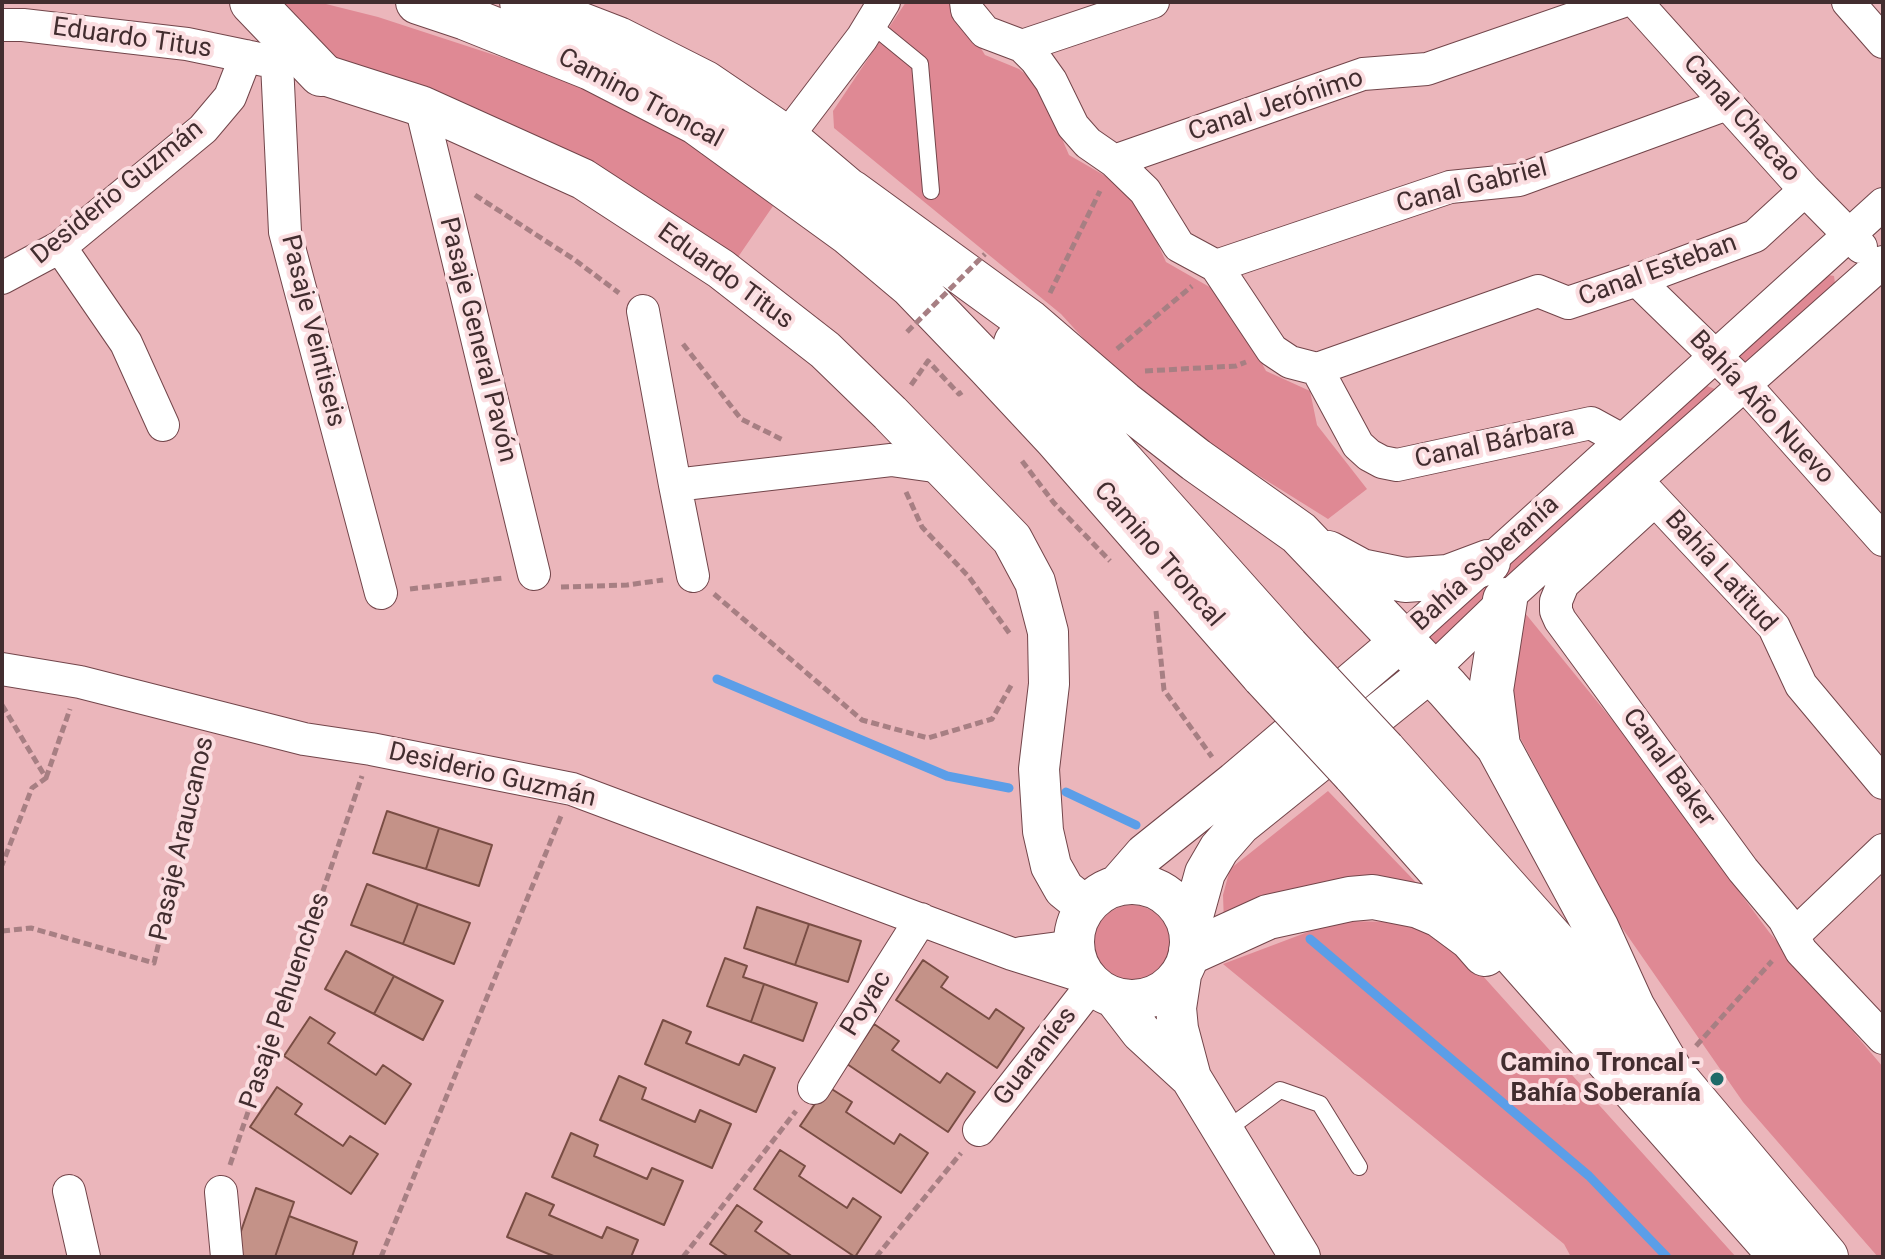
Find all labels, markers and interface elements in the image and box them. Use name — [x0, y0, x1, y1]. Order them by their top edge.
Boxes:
street label: Eduardo Titus — [50, 12, 214, 66]
street label: Camino Troncal — [552, 42, 728, 156]
street label: Canal Chacao — [1676, 49, 1806, 189]
street label: Canal Jerónimo — [1185, 63, 1367, 149]
street label: Desiderio Guzmán — [26, 114, 210, 272]
street label: Canal Gabriel — [1393, 153, 1551, 221]
street label: Pasaje General Pavón — [431, 214, 523, 466]
street label: Eduardo Titus — [651, 217, 799, 337]
street label: Canal Esteban — [1575, 228, 1741, 314]
street label: Pasaje Veintiseis — [273, 232, 351, 430]
street label: Bahía Año Nuevo — [1682, 325, 1840, 491]
street label: Canal Bárbara — [1412, 412, 1578, 476]
street label: Camino Troncal — [1086, 476, 1230, 634]
street label: Bahía Soberanía — [1406, 490, 1566, 638]
street label: Bahía Latitud — [1657, 505, 1783, 639]
street label: Canal Baker — [1615, 703, 1721, 833]
street label: Pasaje Araucanos — [144, 734, 222, 944]
street label: Desiderio Guzmán — [385, 737, 599, 815]
street label: Pasaje Pehuenches — [234, 889, 338, 1113]
street label: Poyac — [835, 966, 899, 1042]
street label: Guaraníes — [988, 1001, 1084, 1113]
place label: Camino Troncal - Bahía Soberanía — [1500, 1048, 1701, 1110]
marker: Camino Troncal - Bahía Soberanía — [1708, 1070, 1726, 1088]

